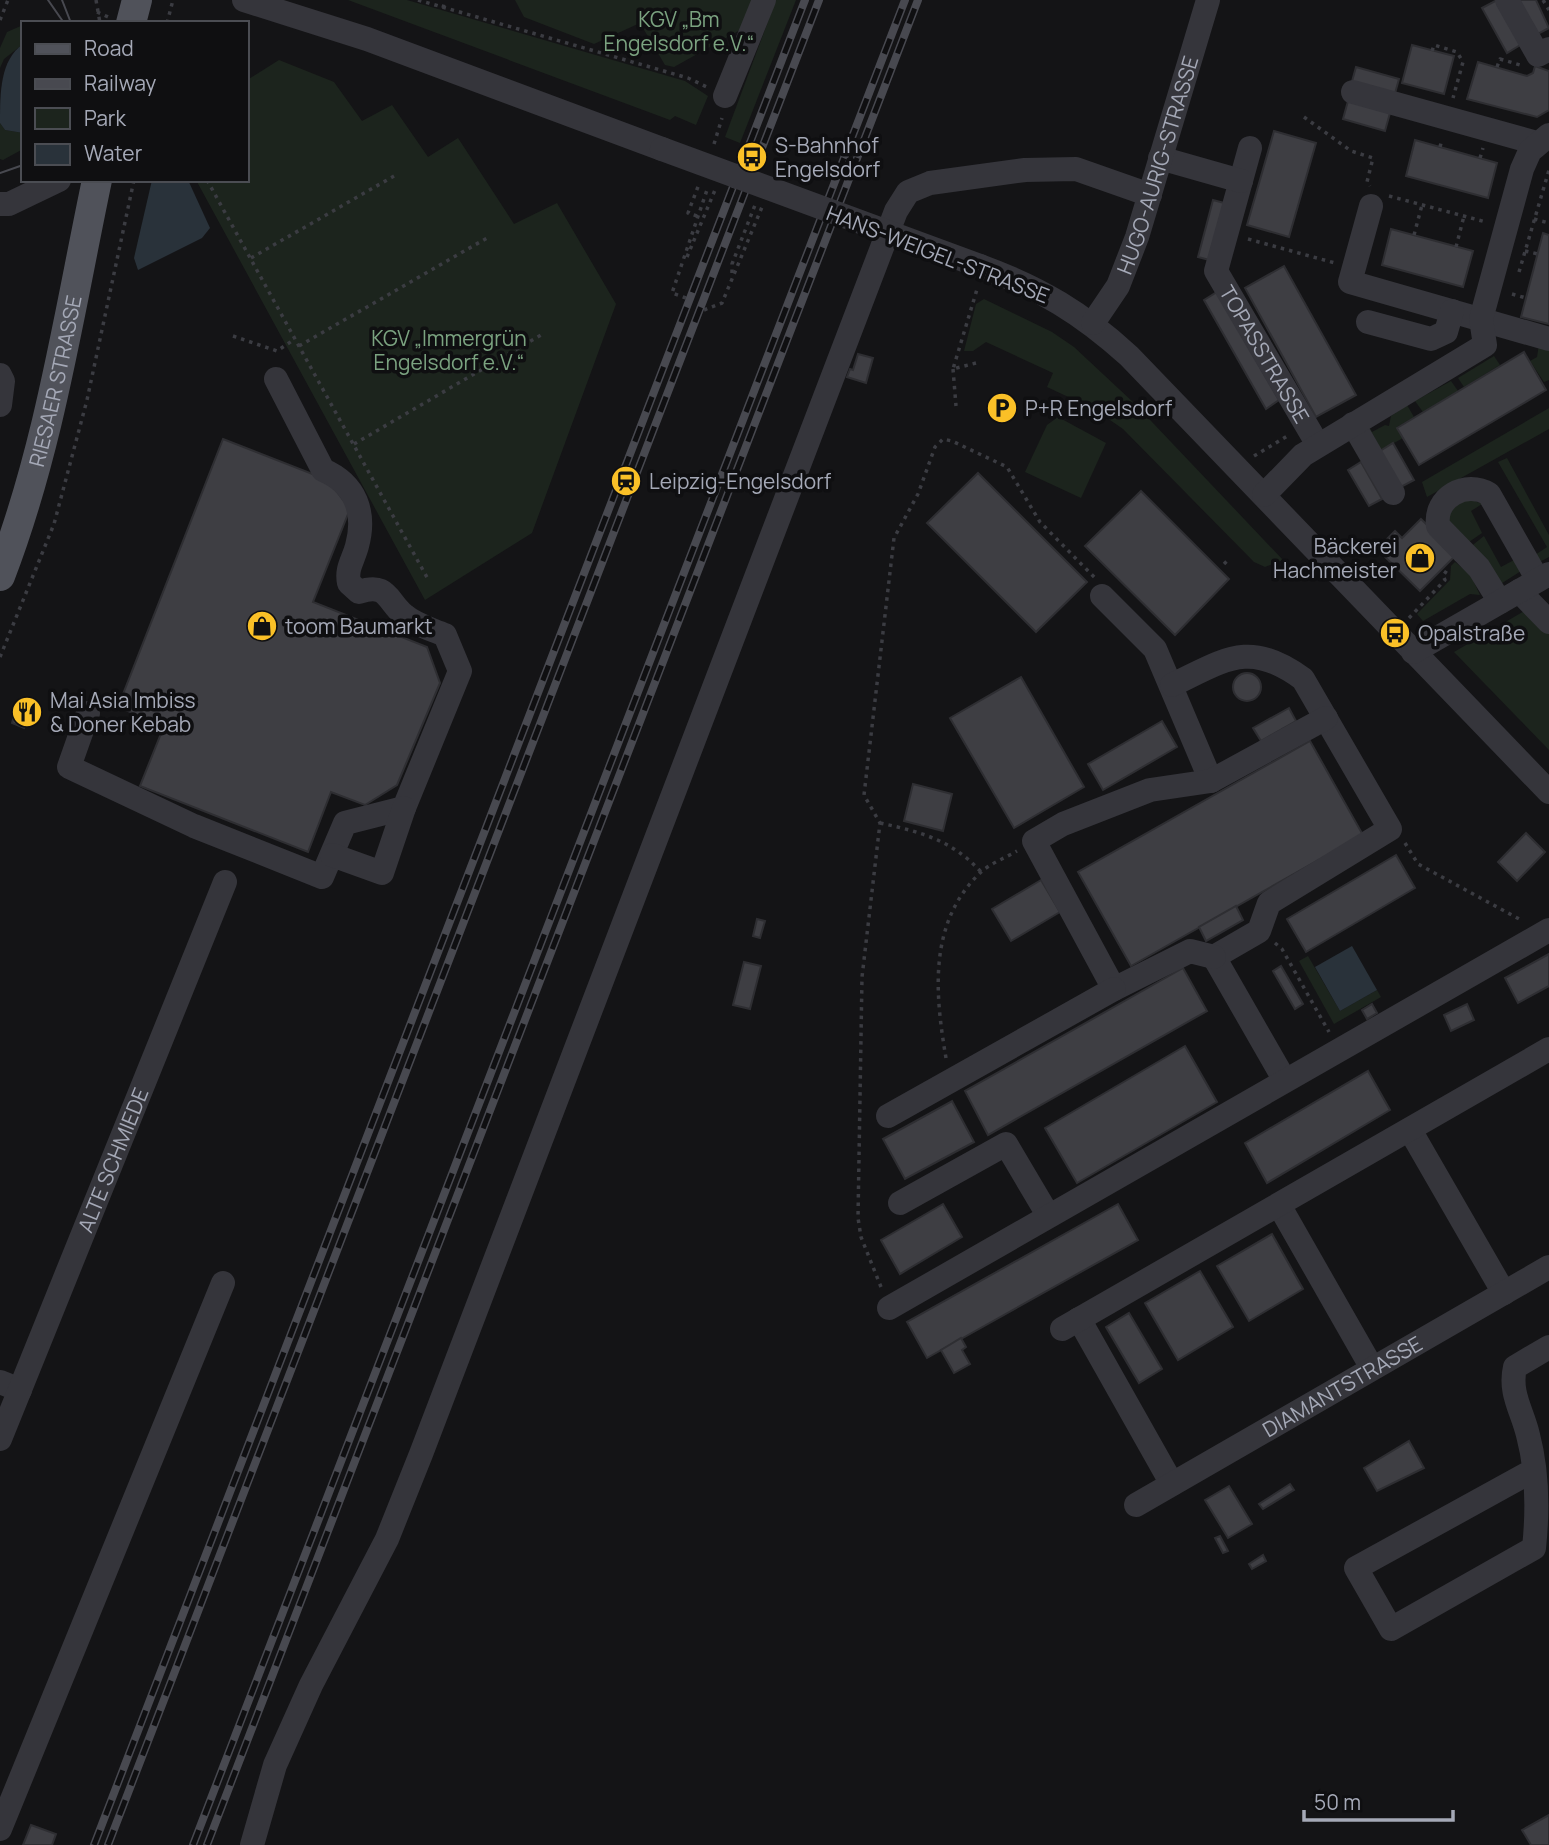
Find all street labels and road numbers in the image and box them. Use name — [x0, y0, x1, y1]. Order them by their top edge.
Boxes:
street label: HUGO-AURIG-STRASSE — [1110, 52, 1204, 278]
street label: HANS-WEIGEL-STRASSE — [823, 199, 1053, 309]
street label: TOPASSTRASSE — [1213, 280, 1316, 428]
street label: RIESAER STRASSE — [22, 293, 88, 470]
street label: ALTE SCHMIEDE — [71, 1083, 154, 1236]
street label: DIAMANTSTRASSE — [1257, 1329, 1427, 1443]

